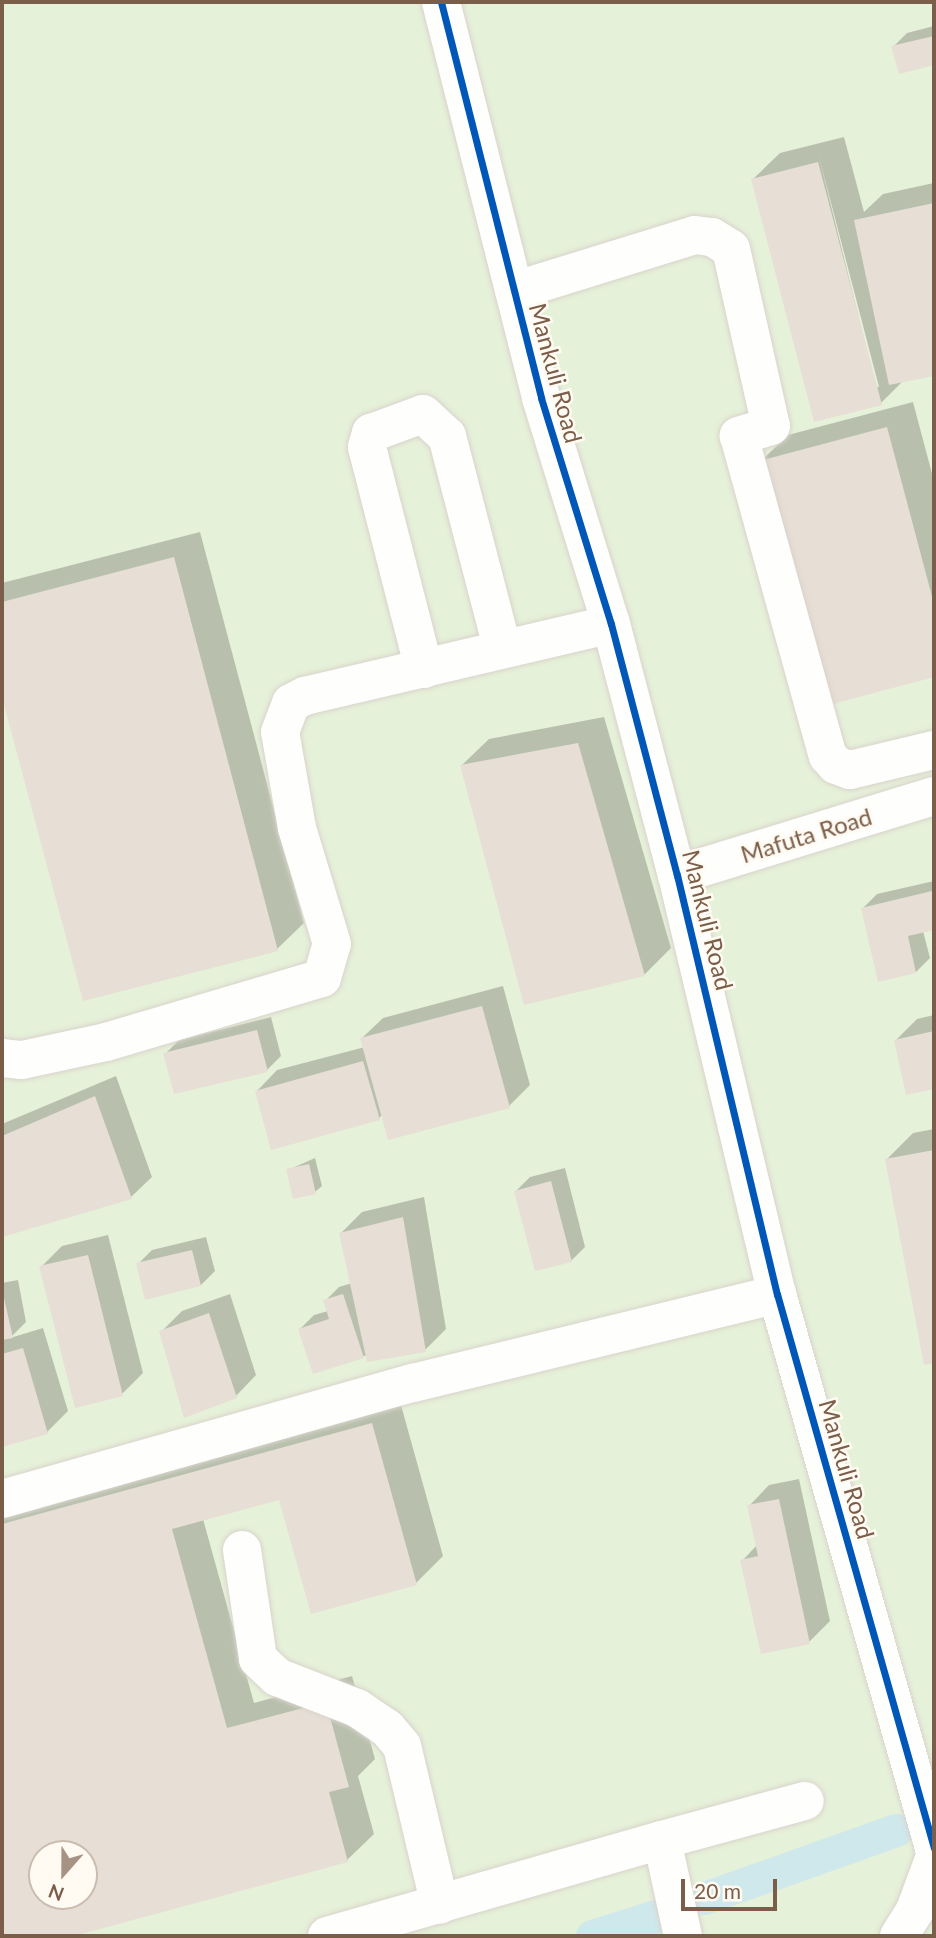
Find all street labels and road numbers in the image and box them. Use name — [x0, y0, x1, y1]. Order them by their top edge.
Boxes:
street label: Mankuli Road — [524, 300, 588, 446]
street label: Mafuta Road — [737, 801, 875, 869]
street label: Mankuli Road — [677, 847, 739, 993]
street label: Mankuli Road — [813, 1396, 881, 1542]

